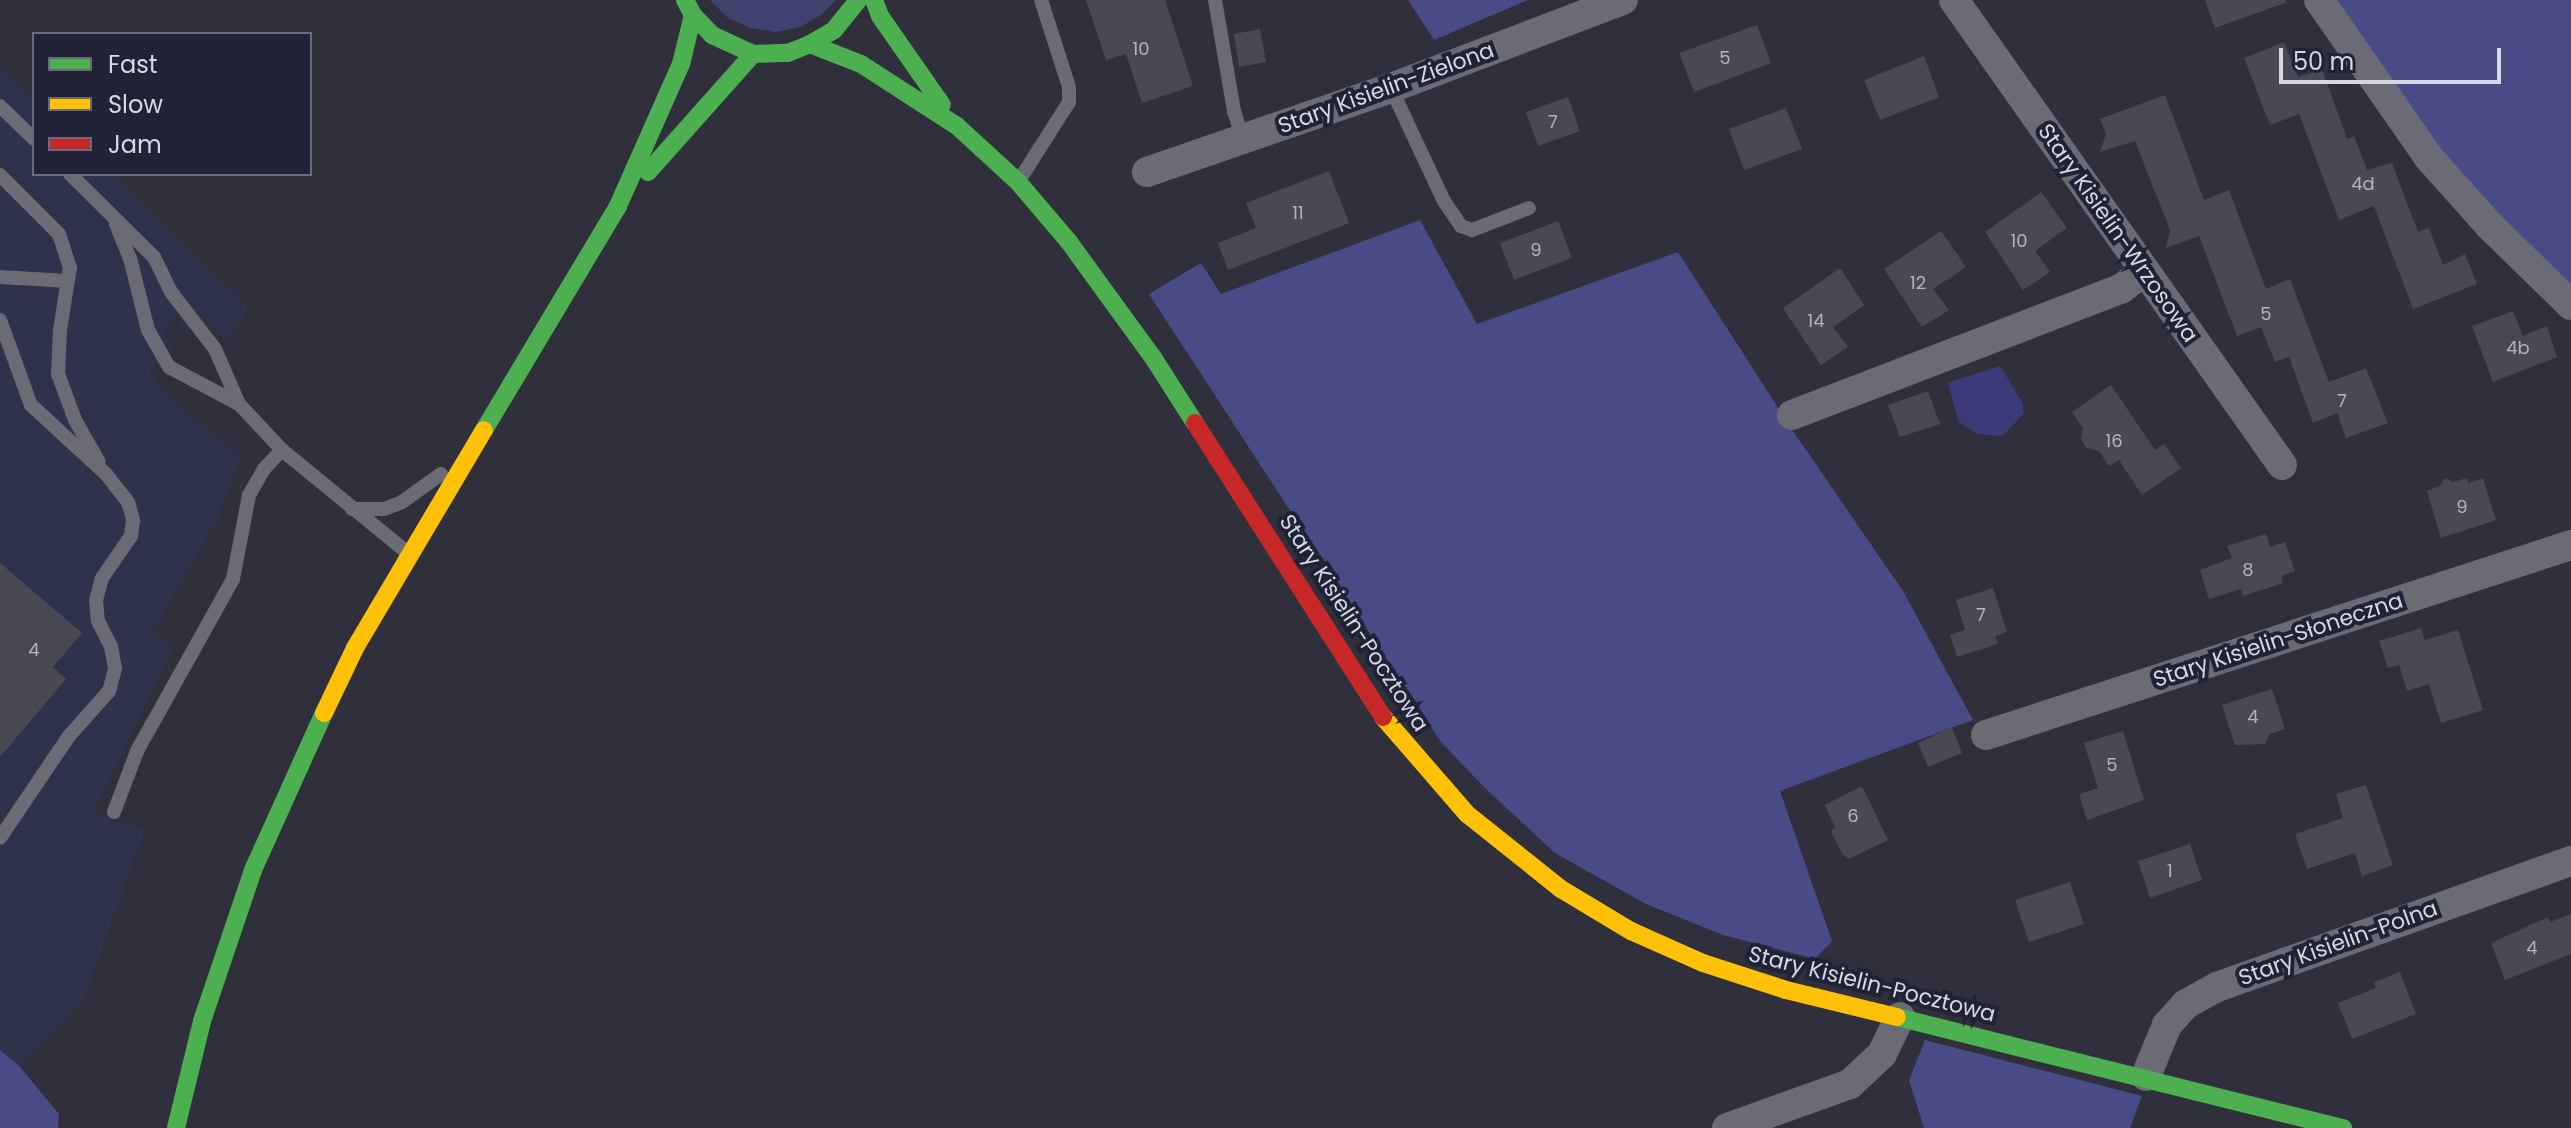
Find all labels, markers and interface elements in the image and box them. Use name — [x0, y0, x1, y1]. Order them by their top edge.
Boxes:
legend — [32, 32, 312, 176]
scale bar — [2283, 32, 2505, 82]
street label: Stary Kisielin-Zielona — [1274, 37, 1498, 139]
house number: 10 — [1132, 38, 1150, 60]
text: 50 m — [2293, 45, 2354, 78]
house number: 5 — [1719, 47, 1731, 69]
text: Fast — [108, 48, 158, 81]
text: Slow — [108, 88, 163, 121]
house number: 7 — [1548, 111, 1558, 133]
street label: Stary Kisielin-Wrzosowa — [2032, 119, 2204, 347]
text: Jam — [108, 128, 162, 161]
house number: 4d — [2351, 173, 2375, 195]
house number: 11 — [1292, 202, 1304, 224]
house number: 10 — [2010, 230, 2028, 252]
house number: 9 — [1530, 239, 1542, 261]
house number: 12 — [1910, 272, 1926, 294]
house number: 5 — [2260, 303, 2272, 325]
house number: 14 — [1807, 310, 1825, 332]
house number: 4b — [2506, 337, 2530, 359]
house number: 7 — [2337, 390, 2347, 412]
house number: 16 — [2105, 430, 2123, 452]
house number: 9 — [2456, 496, 2468, 518]
street label: Stary Kisielin-Pocztowa — [1274, 509, 1434, 737]
house number: 8 — [2242, 559, 2254, 581]
street label: Stary Kisielin-Słoneczna — [2150, 587, 2406, 693]
house number: 7 — [1976, 604, 1986, 626]
house number: 4 — [28, 639, 40, 661]
house number: 4 — [2247, 706, 2259, 728]
house number: 5 — [2106, 754, 2118, 776]
house number: 6 — [1847, 805, 1859, 827]
house number: 1 — [2167, 860, 2173, 882]
street label: Stary Kisielin-Polna — [2235, 895, 2441, 991]
house number: 4 — [2526, 937, 2538, 959]
street label: Stary Kisielin-Pocztowa — [1746, 941, 1998, 1027]

